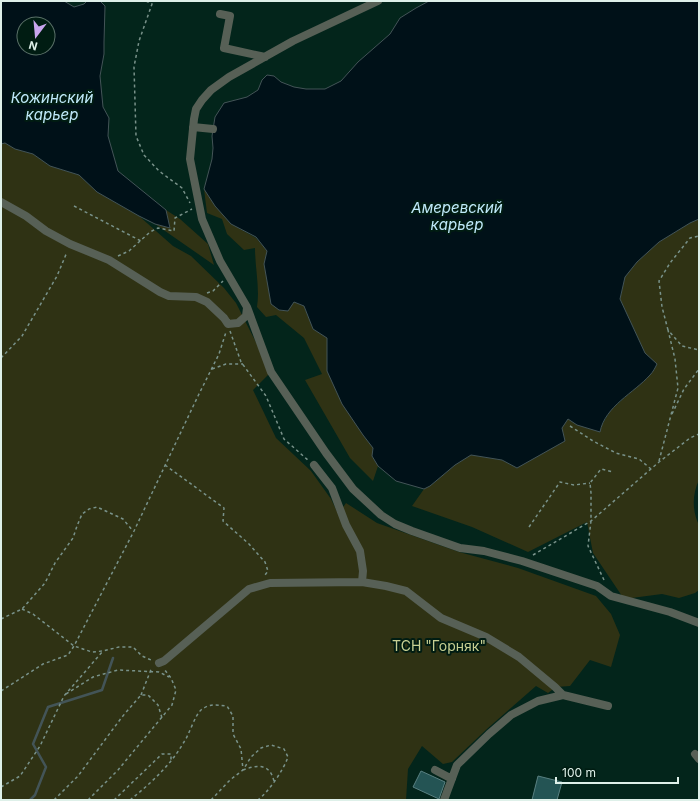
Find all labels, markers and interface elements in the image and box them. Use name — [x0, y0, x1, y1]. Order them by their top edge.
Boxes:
north arrow — [16, 16, 56, 56]
text: N — [27, 38, 39, 53]
water label: Кожинский карьер — [11, 88, 93, 124]
water label: Амеревский карьер — [410, 198, 503, 234]
park label: ТСН "Горняк" — [392, 637, 486, 654]
scale bar — [556, 759, 678, 785]
text: 100 m — [562, 765, 596, 780]

